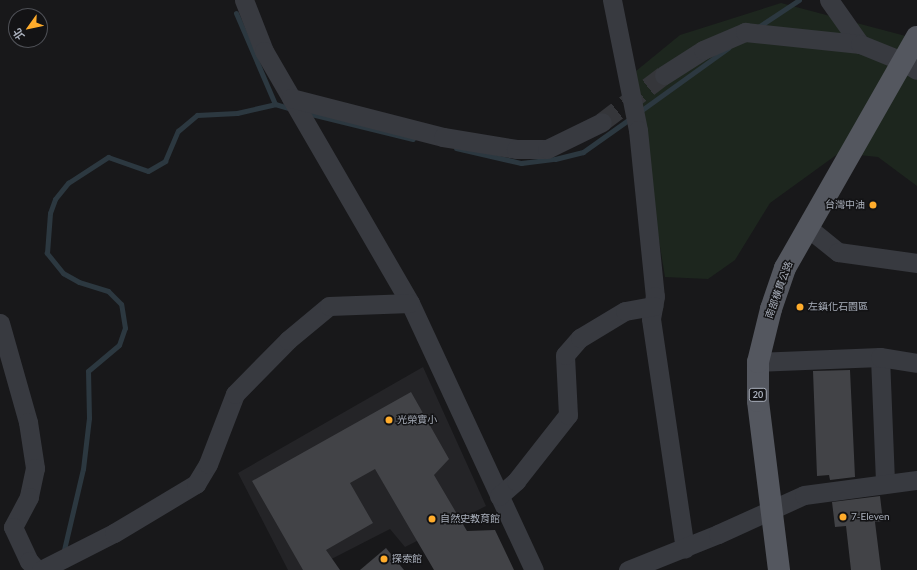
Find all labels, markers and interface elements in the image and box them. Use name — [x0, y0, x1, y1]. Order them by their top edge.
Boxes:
north arrow — [8, 8, 48, 48]
text: 北 — [10, 26, 27, 42]
place label: 台灣中油 — [825, 199, 865, 211]
marker: 台灣中油 — [868, 200, 878, 210]
street label: 南部橫貫公路 — [763, 260, 795, 320]
place label: 左鎮化石園區 — [808, 301, 868, 313]
marker: 左鎮化石園區 — [795, 302, 805, 312]
road number: 20 — [748, 388, 768, 402]
place label: 光榮實小 — [397, 414, 437, 426]
marker: 光榮實小 — [384, 415, 394, 425]
place label: 7-Eleven — [851, 511, 890, 523]
marker: 7-Eleven — [838, 512, 848, 522]
place label: 自然史教育館 — [440, 513, 500, 525]
marker: 自然史教育館 — [427, 514, 437, 524]
place label: 探索館 — [392, 553, 422, 565]
marker: 探索館 — [379, 554, 389, 564]

